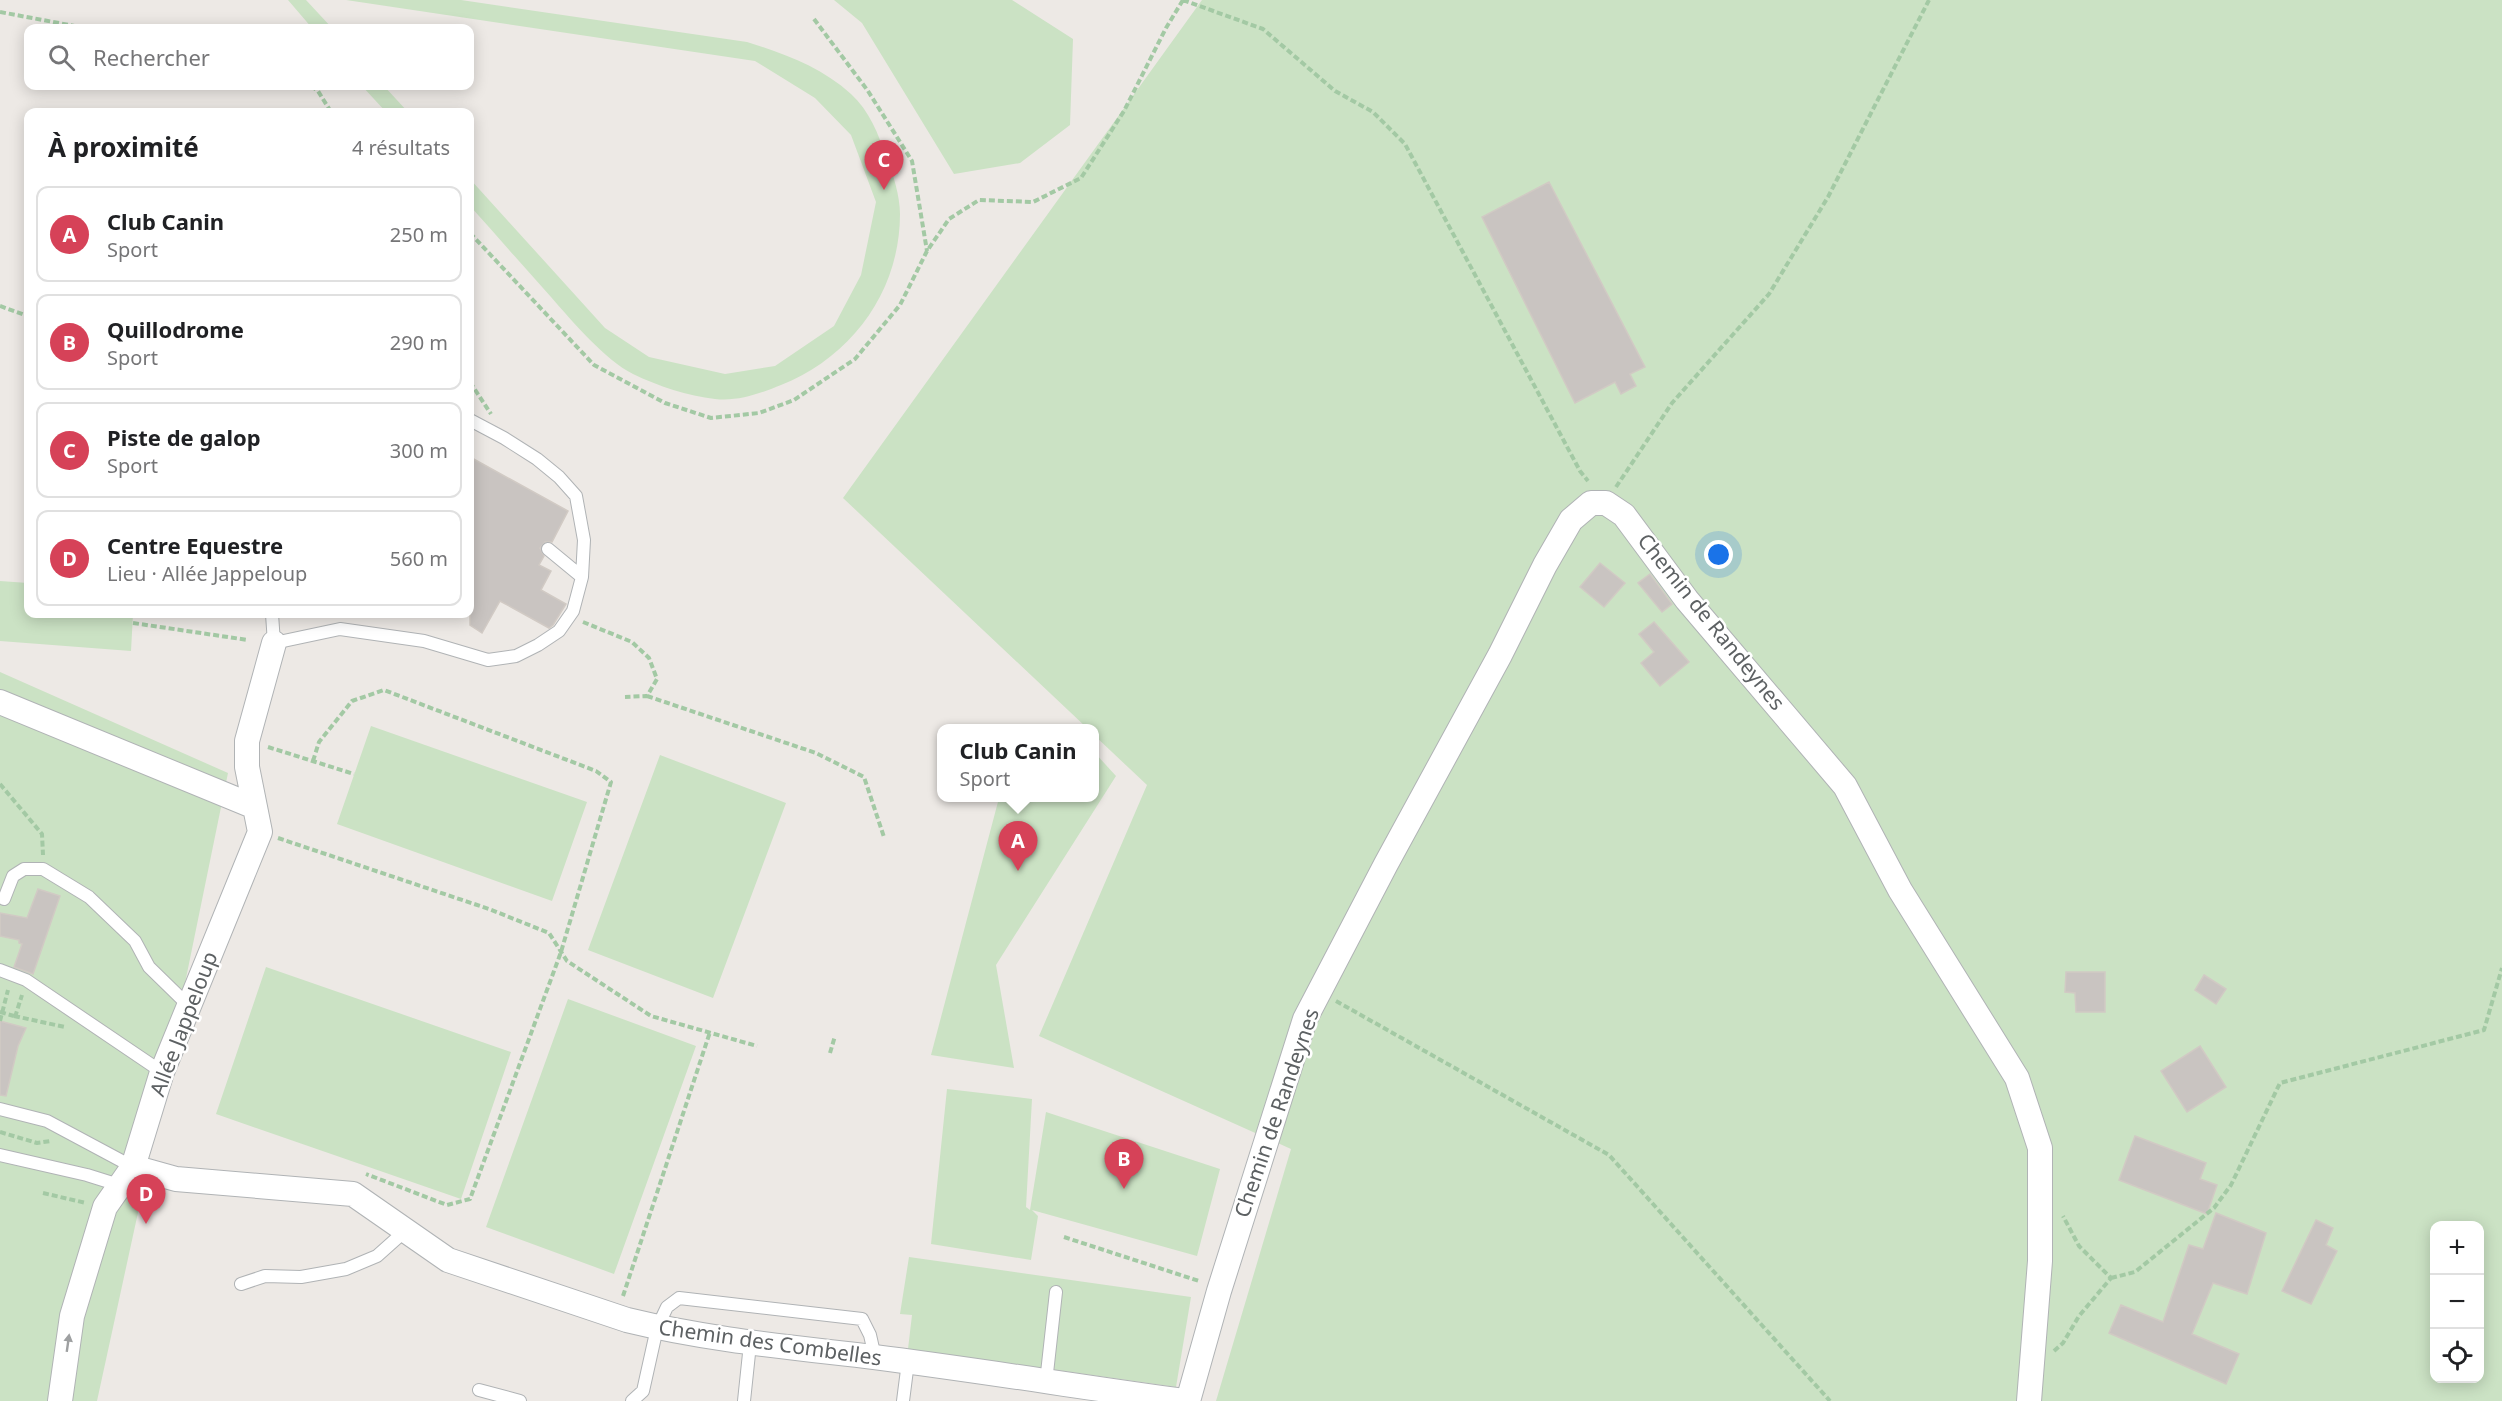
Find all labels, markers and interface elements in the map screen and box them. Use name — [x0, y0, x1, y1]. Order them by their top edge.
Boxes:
search box — [24, 24, 474, 90]
icon: search — [45, 41, 78, 74]
text: Rechercher — [93, 42, 210, 72]
text: À proximité — [48, 129, 199, 165]
text: 4 résultats — [352, 134, 450, 161]
pin: C — [864, 140, 904, 190]
text: Club Canin — [107, 206, 224, 236]
text: A — [63, 221, 76, 248]
text: 250 m — [390, 221, 448, 248]
text: Sport — [107, 236, 158, 263]
text: Quillodrome — [107, 314, 244, 344]
text: B — [63, 329, 76, 356]
text: 290 m — [390, 329, 448, 356]
text: Sport — [107, 344, 158, 371]
text: Piste de galop — [107, 422, 261, 452]
text: C — [63, 437, 76, 464]
text: 300 m — [390, 437, 448, 464]
text: Sport — [107, 452, 158, 479]
street label: Chemin de Randeynes — [1632, 527, 1792, 715]
text: Centre Equestre — [107, 530, 283, 560]
your location — [1704, 540, 1733, 569]
text: D — [62, 545, 77, 572]
text: 560 m — [390, 545, 448, 572]
text: Lieu · Allée Jappeloup — [107, 560, 307, 587]
popup — [937, 724, 1099, 802]
text: Club Canin — [959, 735, 1077, 765]
text: Sport — [959, 765, 1010, 792]
pin: A — [998, 822, 1038, 871]
street label: Allée Jappeloup — [143, 947, 223, 1100]
street label: Chemin de Randeynes — [1227, 1004, 1325, 1221]
pin: B — [1104, 1140, 1144, 1189]
pin: D — [126, 1174, 166, 1224]
map controls — [2430, 1221, 2484, 1383]
button: + — [2430, 1221, 2484, 1275]
button: − — [2430, 1275, 2484, 1329]
street label: Chemin des Combelles — [657, 1312, 883, 1372]
button: locate — [2430, 1329, 2484, 1383]
one-way arrow — [63, 1333, 72, 1352]

